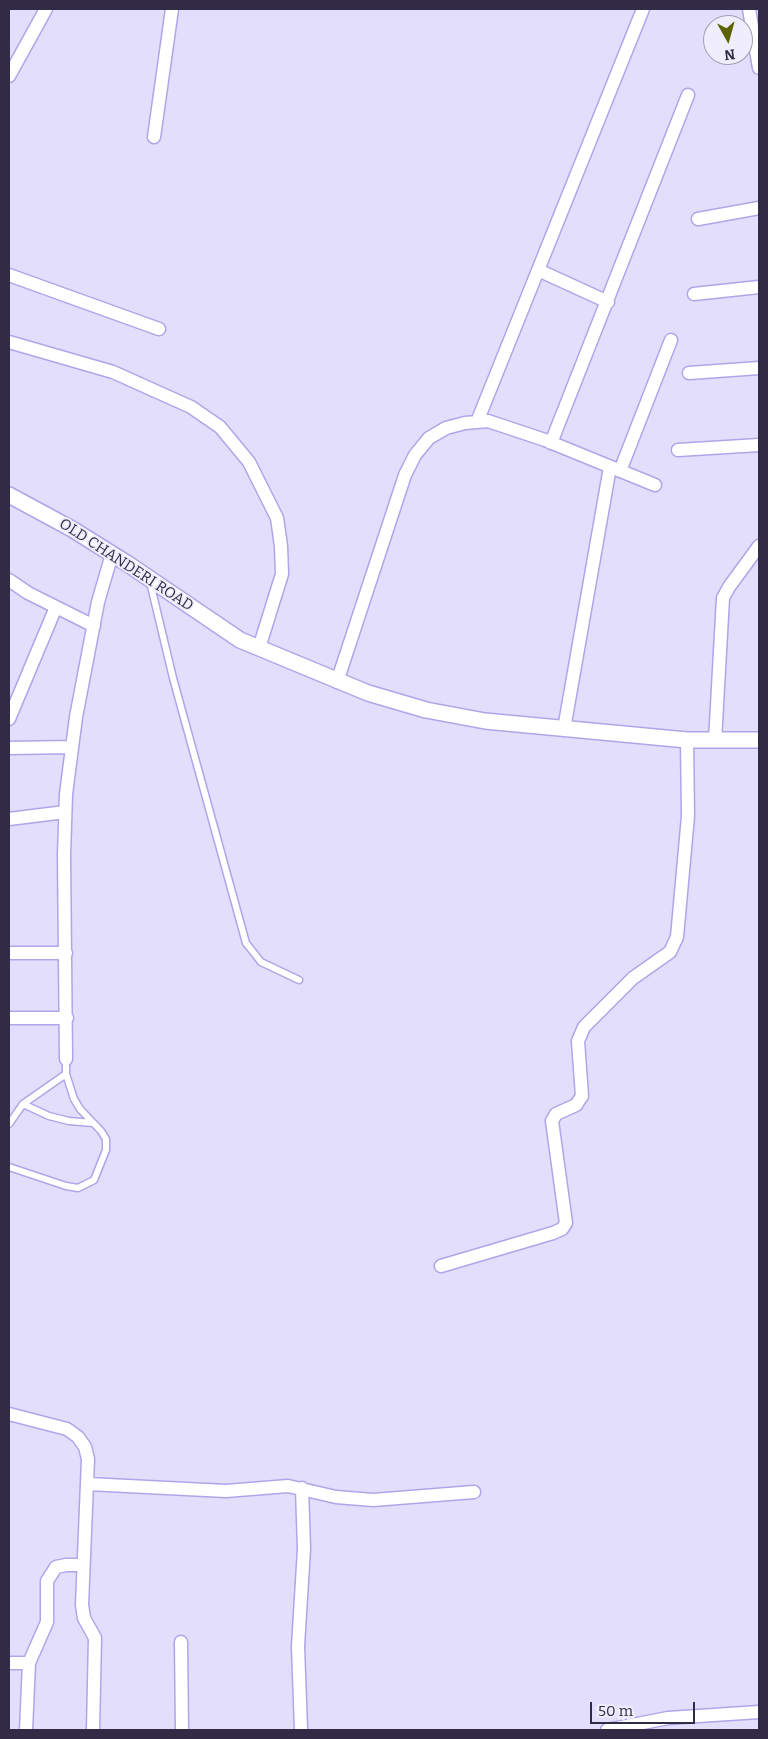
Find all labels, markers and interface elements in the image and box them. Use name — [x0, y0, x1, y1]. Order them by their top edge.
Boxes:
north arrow — [703, 15, 753, 65]
text: N — [723, 45, 736, 63]
street label: OLD CHANDERI ROAD — [56, 515, 196, 615]
scale bar — [593, 1692, 698, 1724]
text: 50 m — [598, 1702, 633, 1720]

